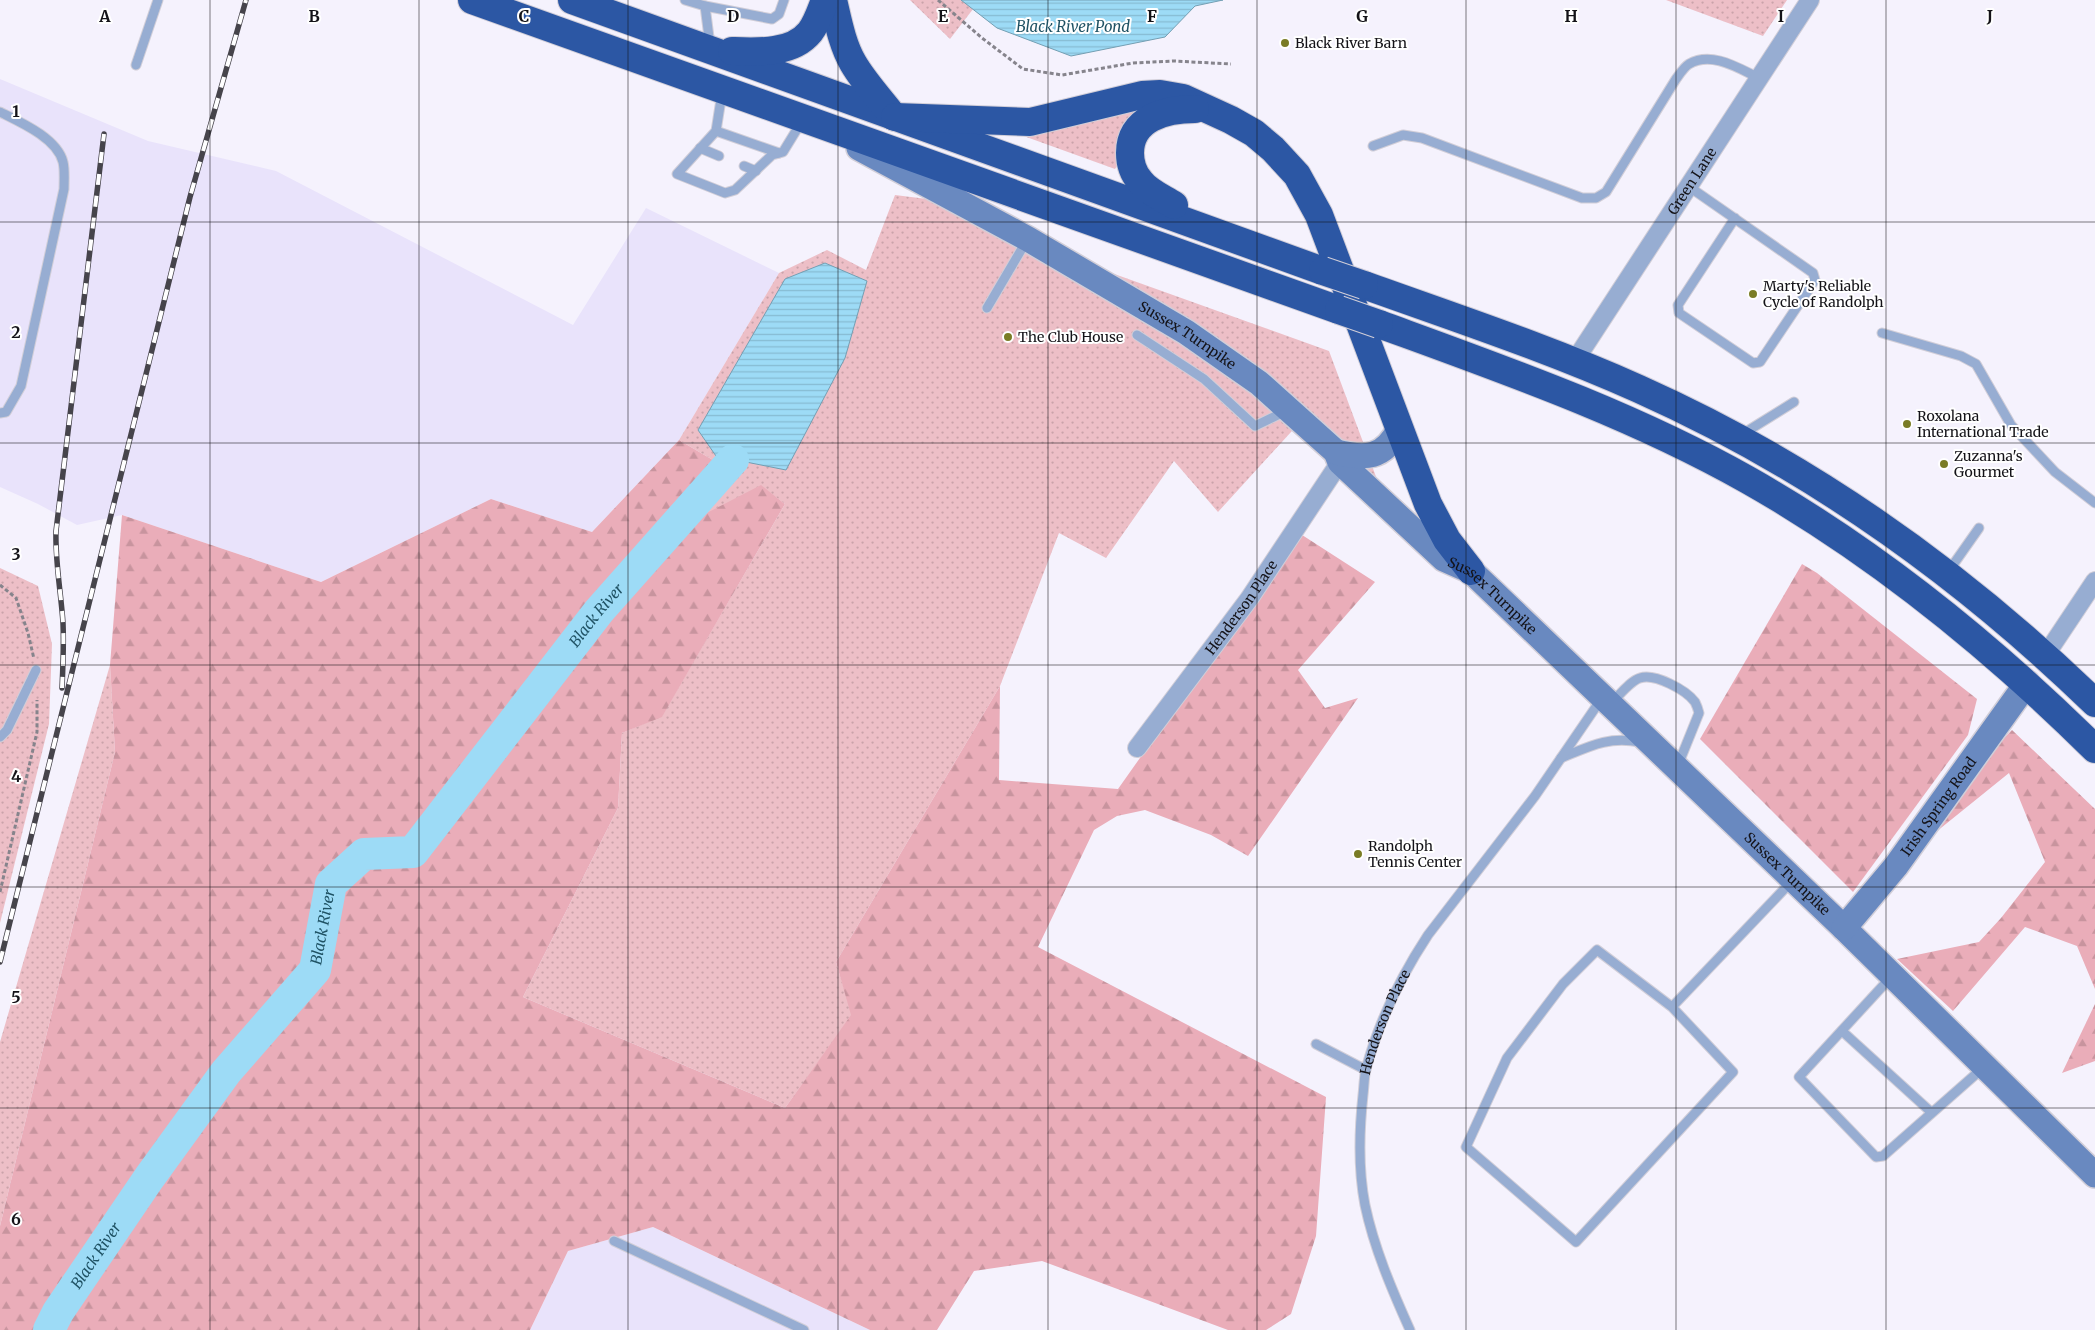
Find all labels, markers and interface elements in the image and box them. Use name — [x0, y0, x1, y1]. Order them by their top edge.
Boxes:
text: A — [98, 6, 111, 26]
text: B — [308, 6, 320, 26]
text: C — [519, 6, 529, 26]
text: D — [727, 6, 739, 26]
text: E — [938, 6, 949, 26]
text: F — [1147, 6, 1157, 26]
text: G — [1356, 6, 1368, 26]
text: H — [1564, 6, 1578, 26]
text: I — [1778, 6, 1784, 26]
text: J — [1986, 6, 1993, 26]
water label: Black River Pond — [1016, 17, 1130, 36]
place label: Black River Barn — [1295, 34, 1407, 52]
marker: Black River Barn — [1279, 37, 1291, 49]
text: 1 — [12, 101, 20, 121]
street label: Green Lane — [1664, 144, 1720, 218]
place label: Marty's Reliable Cycle of Randolph — [1763, 277, 1884, 311]
marker: Marty's Reliable Cycle of Randolph — [1747, 288, 1759, 300]
street label: Sussex Turnpike — [1135, 297, 1239, 373]
text: 2 — [11, 322, 21, 342]
place label: The Club House — [1018, 328, 1123, 346]
marker: The Club House — [1002, 331, 1014, 343]
place label: Roxolana International Trade — [1917, 407, 2049, 441]
marker: Roxolana International Trade — [1901, 418, 1913, 430]
place label: Zuzanna's Gourmet — [1954, 447, 2023, 481]
marker: Zuzanna's Gourmet — [1938, 458, 1950, 470]
text: 3 — [11, 544, 21, 564]
street label: Sussex Turnpike — [1445, 553, 1541, 638]
street label: Henderson Place — [1201, 557, 1281, 658]
water label: Black River — [565, 579, 628, 651]
street label: Irish Spring Road — [1897, 753, 1980, 860]
text: 4 — [11, 766, 21, 786]
street label: Sussex Turnpike — [1740, 828, 1834, 919]
place label: Randolph Tennis Center — [1368, 837, 1462, 871]
marker: Randolph Tennis Center — [1352, 848, 1364, 860]
water label: Black River — [306, 887, 339, 966]
street label: Henderson Place — [1356, 966, 1414, 1077]
text: 5 — [11, 987, 21, 1007]
text: 6 — [11, 1209, 21, 1229]
water label: Black River — [67, 1218, 125, 1292]

